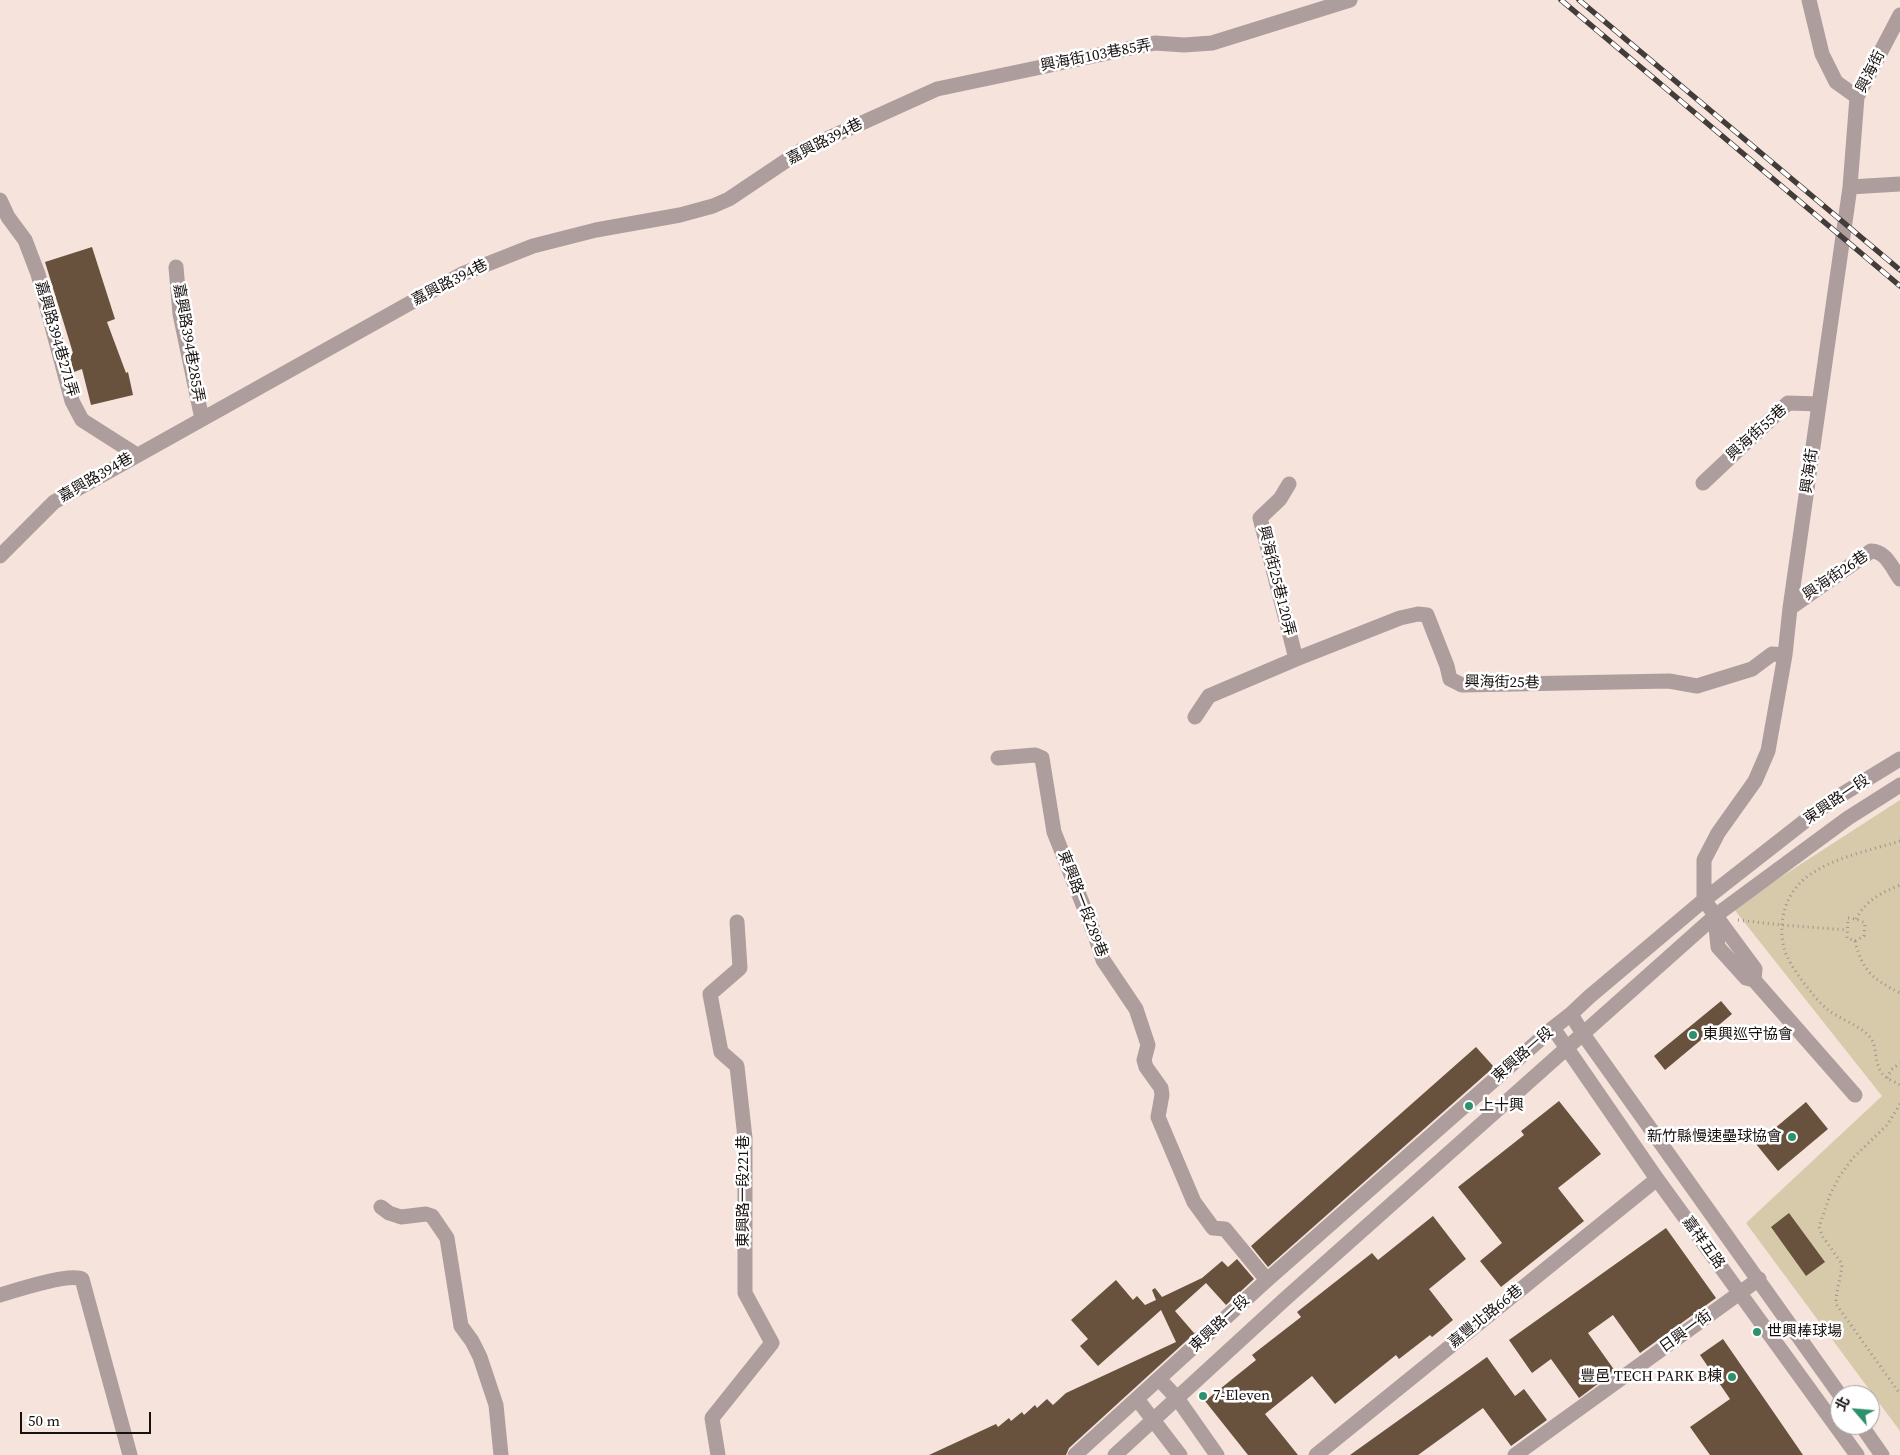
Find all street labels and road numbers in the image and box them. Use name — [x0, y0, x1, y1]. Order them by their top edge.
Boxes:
street label: 興海街103巷85弄 — [1039, 36, 1153, 76]
street label: 興海街 — [1853, 48, 1889, 96]
street label: 嘉興路394巷 — [784, 115, 866, 169]
street label: 嘉興路394巷 — [409, 256, 491, 310]
street label: 嘉興路394巷271弄 — [31, 279, 81, 399]
street label: 嘉興路394巷285弄 — [169, 282, 207, 404]
street label: 興海街55巷 — [1723, 401, 1791, 465]
street label: 興海街 — [1798, 447, 1822, 495]
street label: 嘉興路394巷 — [56, 450, 136, 506]
street label: 興海街25巷120弄 — [1254, 524, 1298, 638]
street label: 興海街26巷 — [1800, 548, 1872, 604]
street label: 興海街25巷 — [1464, 673, 1540, 693]
street label: 東興路一段 — [1801, 772, 1873, 828]
street label: 東興路一段289巷 — [1053, 848, 1111, 960]
street label: 東興路一段 — [1489, 1024, 1557, 1086]
street label: 東興路一段221巷 — [735, 1135, 753, 1247]
street label: 嘉祥五路 — [1678, 1213, 1728, 1273]
street label: 嘉豐北路66巷 — [1445, 1282, 1527, 1352]
street label: 東興路一段 — [1186, 1292, 1254, 1356]
street label: 日興一街 — [1656, 1307, 1716, 1357]

